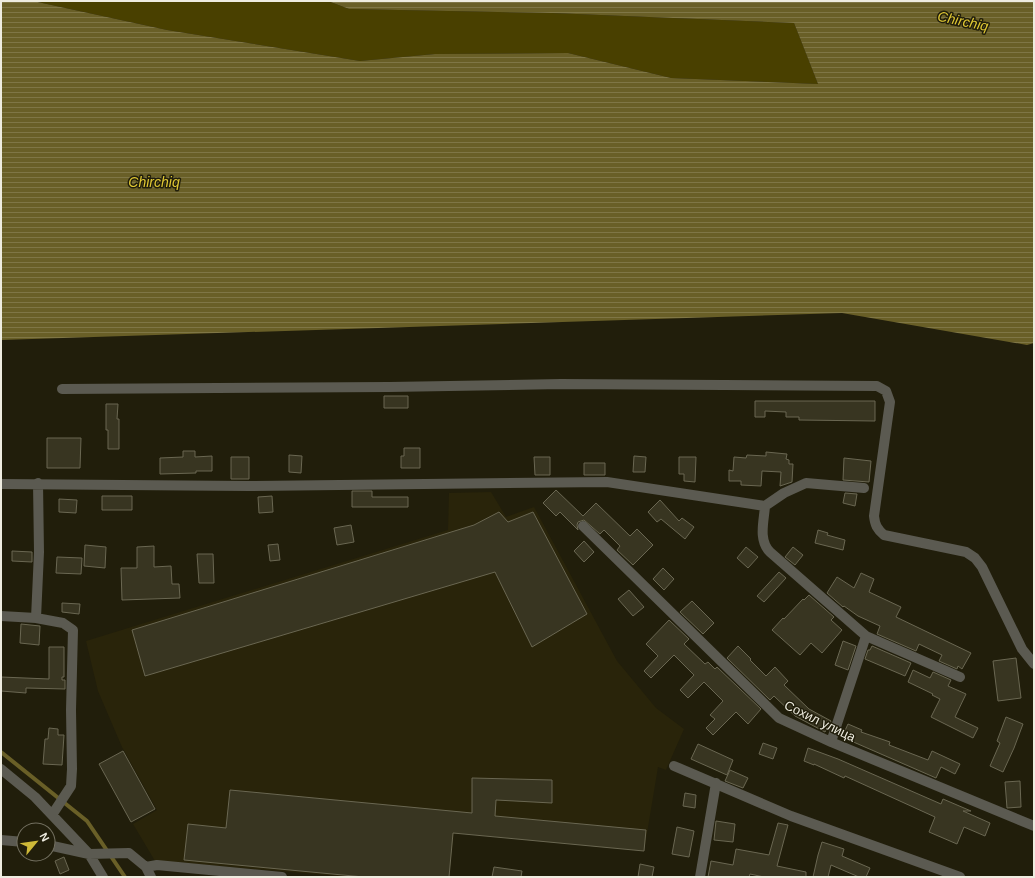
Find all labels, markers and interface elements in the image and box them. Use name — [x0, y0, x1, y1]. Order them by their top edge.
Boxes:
water label: Chirchiq — [936, 8, 990, 34]
water label: Chirchiq — [128, 174, 180, 190]
street label: Сохил улица — [782, 697, 859, 745]
north arrow — [16, 822, 56, 862]
text: N — [38, 831, 52, 844]

